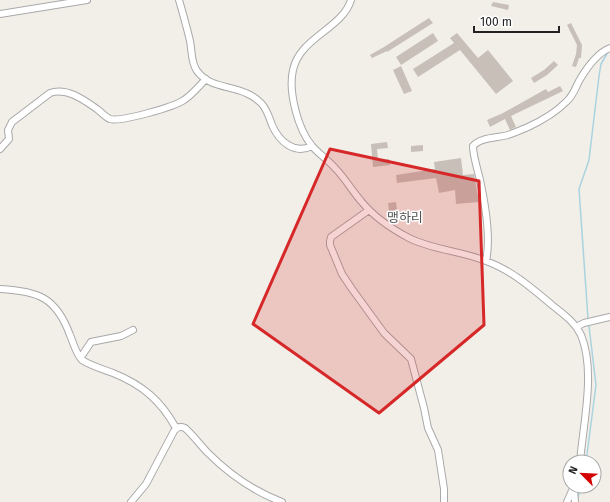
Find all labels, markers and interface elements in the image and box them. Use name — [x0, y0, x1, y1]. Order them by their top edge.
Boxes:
scale bar — [474, 8, 559, 34]
text: 100 m — [480, 15, 512, 29]
district label: 맹하리 — [387, 210, 423, 225]
north arrow — [562, 454, 602, 494]
text: N — [566, 464, 581, 476]

